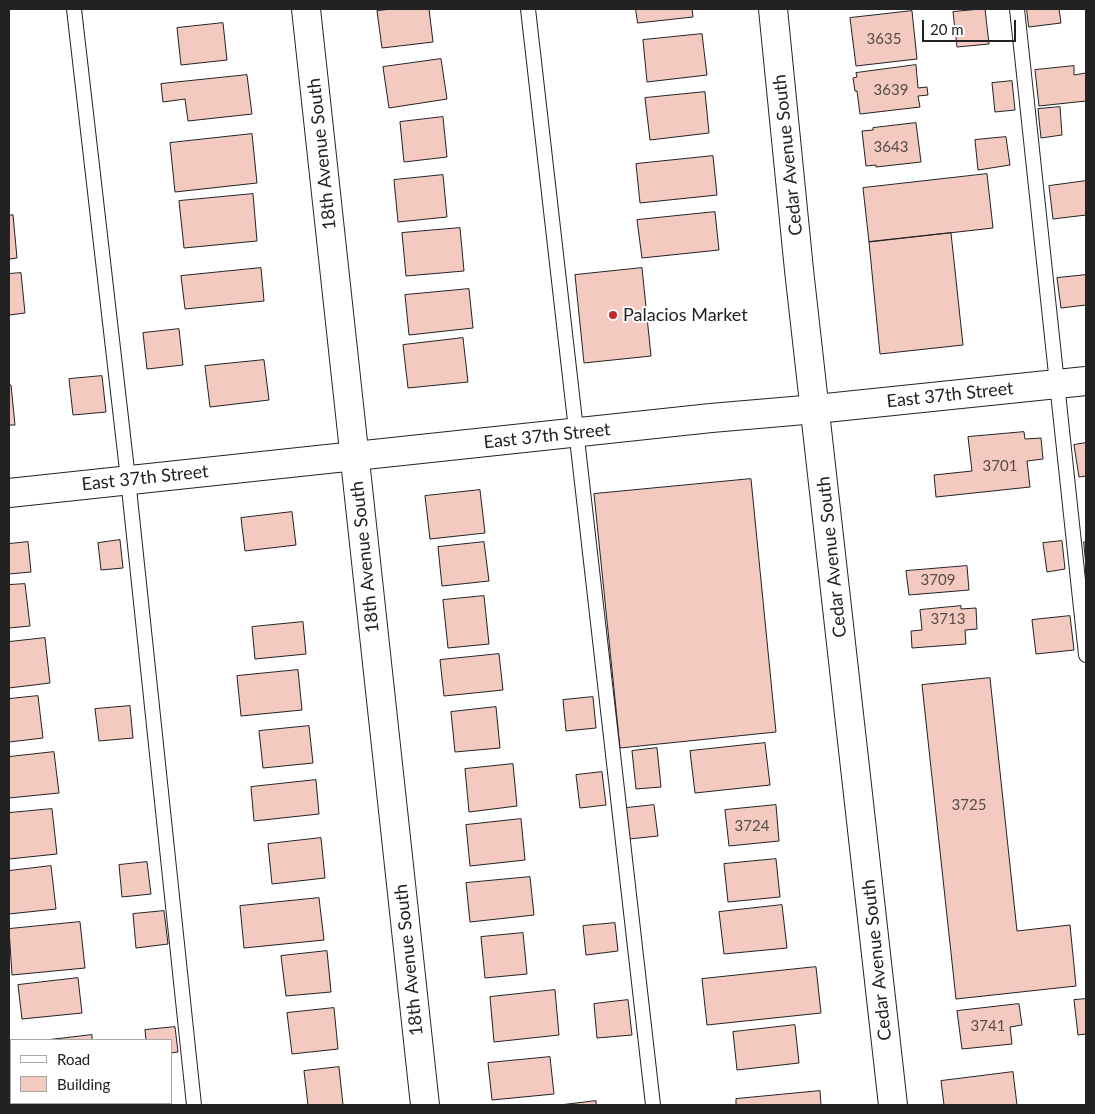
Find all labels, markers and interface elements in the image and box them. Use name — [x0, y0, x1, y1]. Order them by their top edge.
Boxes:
scale bar — [925, 10, 1019, 42]
text: 20 m — [930, 20, 964, 38]
house number: 3635 — [867, 30, 901, 48]
street label: Cedar Avenue South — [769, 73, 807, 237]
street label: 18th Avenue South — [303, 77, 341, 231]
house number: 3639 — [874, 81, 908, 99]
house number: 3643 — [874, 138, 908, 156]
place label: Palacios Market — [623, 304, 748, 326]
marker: Palacios Market — [607, 309, 619, 321]
street label: East 37th Street — [885, 378, 1015, 412]
street label: East 37th Street — [482, 419, 612, 453]
house number: 3701 — [983, 457, 1017, 475]
street label: East 37th Street — [80, 461, 210, 495]
street label: Cedar Avenue South — [813, 475, 851, 639]
street label: 18th Avenue South — [346, 480, 384, 634]
house number: 3709 — [921, 571, 955, 589]
house number: 3713 — [931, 610, 965, 628]
house number: 3725 — [952, 796, 986, 814]
house number: 3724 — [735, 817, 769, 835]
street label: Cedar Avenue South — [858, 878, 896, 1042]
street label: 18th Avenue South — [390, 883, 428, 1037]
house number: 3741 — [971, 1017, 1005, 1035]
legend — [10, 1039, 172, 1104]
text: Road — [57, 1050, 90, 1068]
text: Building — [57, 1075, 110, 1093]

